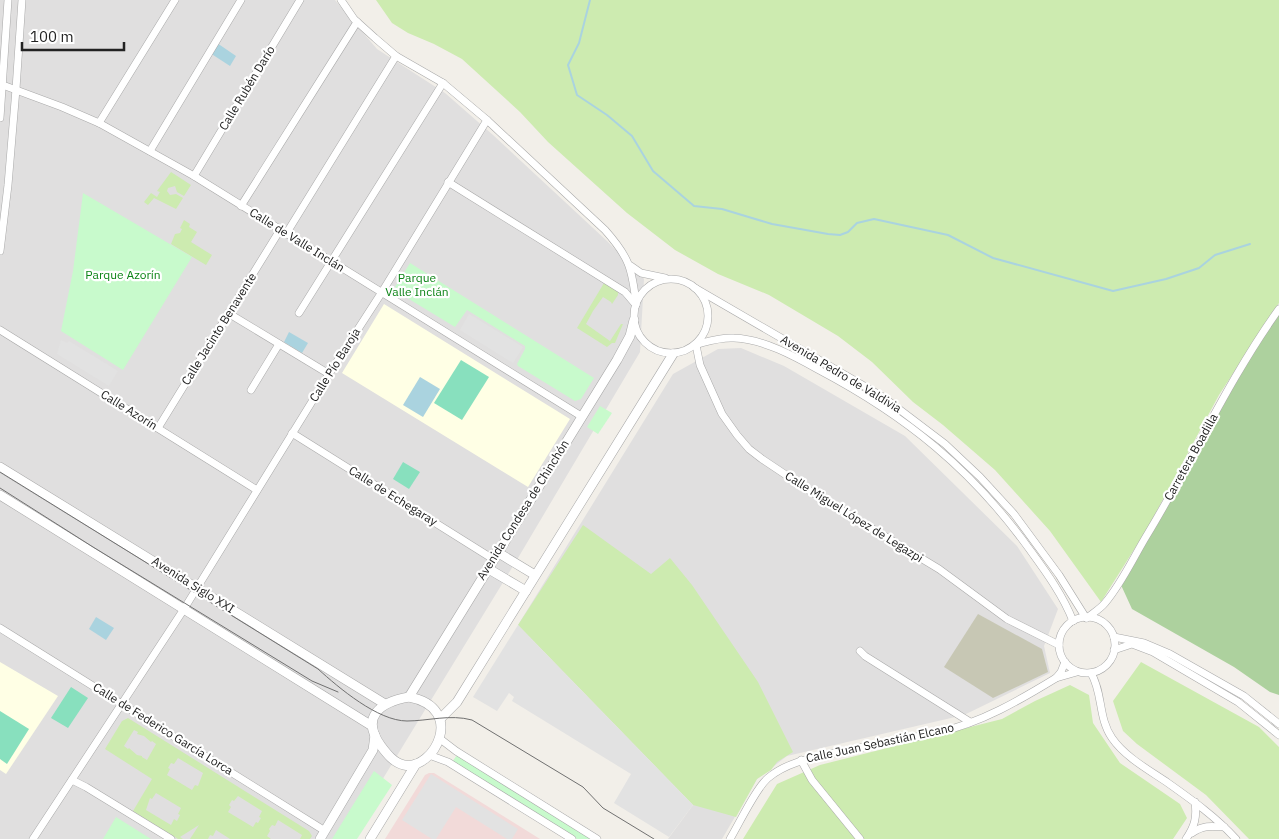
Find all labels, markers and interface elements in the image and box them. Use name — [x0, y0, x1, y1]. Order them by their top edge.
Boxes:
scale bar — [22, 20, 125, 52]
text: 100 m — [30, 27, 74, 46]
street label: Calle Rubén Darío — [215, 42, 278, 133]
street label: Calle de Valle Inclán — [247, 204, 348, 275]
park label: Parque Azorín — [85, 267, 161, 282]
street label: Calle Jacinto Benavente — [178, 270, 259, 388]
park label: Parque Valle Inclán — [385, 270, 449, 299]
street label: Calle Pío Baroja — [306, 325, 364, 404]
street label: Avenida Pedro de Valdivia — [778, 331, 905, 416]
street label: Calle Azorín — [98, 386, 160, 433]
street label: Carretera Boadilla — [1160, 410, 1221, 503]
street label: Avenida Condesa de Chinchón — [473, 437, 572, 583]
street label: Calle de Echegaray — [346, 462, 440, 529]
street label: Calle Miguel López de Legazpi — [782, 468, 926, 565]
street label: Avenida Siglo XXI — [149, 553, 237, 616]
street label: Calle de Federico García Lorca — [90, 679, 237, 778]
street label: Calle Juan Sebastián Elcano — [805, 719, 956, 766]

